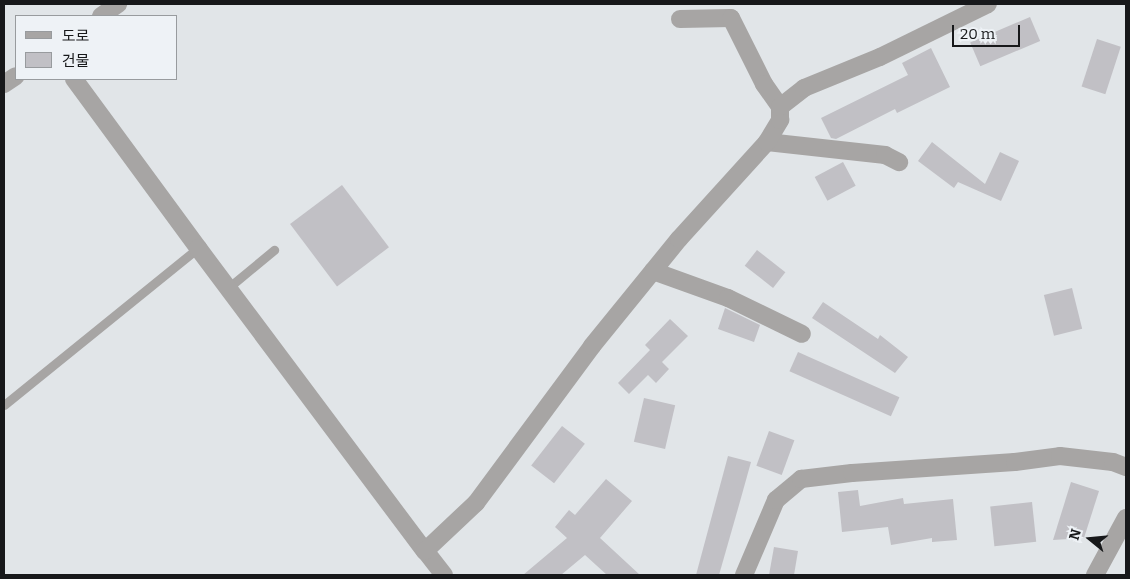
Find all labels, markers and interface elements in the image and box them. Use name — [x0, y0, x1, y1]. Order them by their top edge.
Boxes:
legend — [15, 15, 178, 80]
scale bar — [955, 15, 1022, 47]
text: 20 m — [960, 25, 995, 43]
text: 도로 — [62, 27, 90, 45]
text: 건물 — [62, 52, 90, 70]
north arrow — [1065, 514, 1115, 564]
text: N — [1065, 527, 1085, 542]

